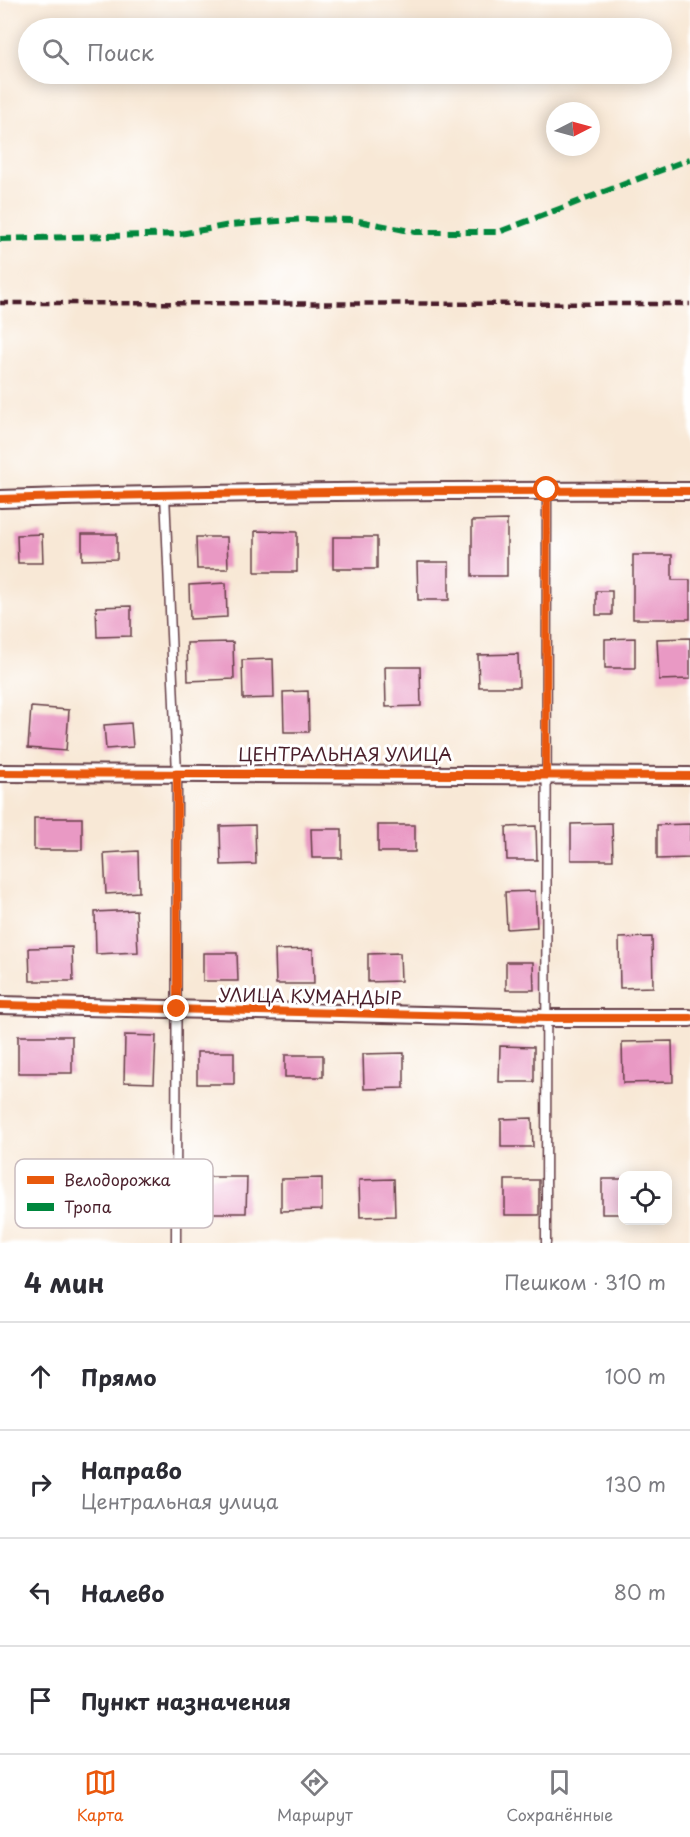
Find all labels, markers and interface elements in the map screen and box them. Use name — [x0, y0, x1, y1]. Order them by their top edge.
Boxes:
search box — [18, 18, 672, 84]
icon: search — [39, 35, 72, 68]
text: Поиск — [87, 35, 154, 68]
north arrow — [546, 102, 600, 156]
route start — [533, 476, 559, 502]
street label: ЦЕНТРАЛЬНАЯ УЛИЦА — [238, 740, 452, 767]
street label: УЛИЦА КУМАНДЫР — [218, 980, 402, 1011]
route end — [163, 995, 189, 1021]
legend — [15, 1159, 213, 1228]
text: Велодорожка — [64, 1167, 171, 1191]
map controls — [618, 1171, 672, 1225]
button: locate — [618, 1171, 672, 1225]
text: Тропа — [64, 1194, 112, 1218]
text: 4 мин — [24, 1263, 105, 1302]
text: Пешком · 310 m — [504, 1267, 666, 1297]
icon: ahead — [24, 1360, 57, 1393]
text: Прямо — [81, 1360, 156, 1393]
text: 100 m — [605, 1361, 666, 1391]
text: Направо — [81, 1453, 182, 1486]
icon: right — [24, 1468, 57, 1501]
text: 130 m — [606, 1469, 666, 1499]
text: Центральная улица — [81, 1486, 278, 1516]
icon: left — [24, 1576, 57, 1609]
text: Налево — [81, 1576, 164, 1609]
text: 80 m — [614, 1577, 666, 1607]
icon: arrive — [24, 1684, 57, 1717]
text: Пункт назначения — [81, 1684, 291, 1717]
tab: Карта — [77, 1766, 124, 1826]
tab: Маршрут — [277, 1766, 353, 1826]
tab: Сохранённые — [506, 1766, 613, 1826]

